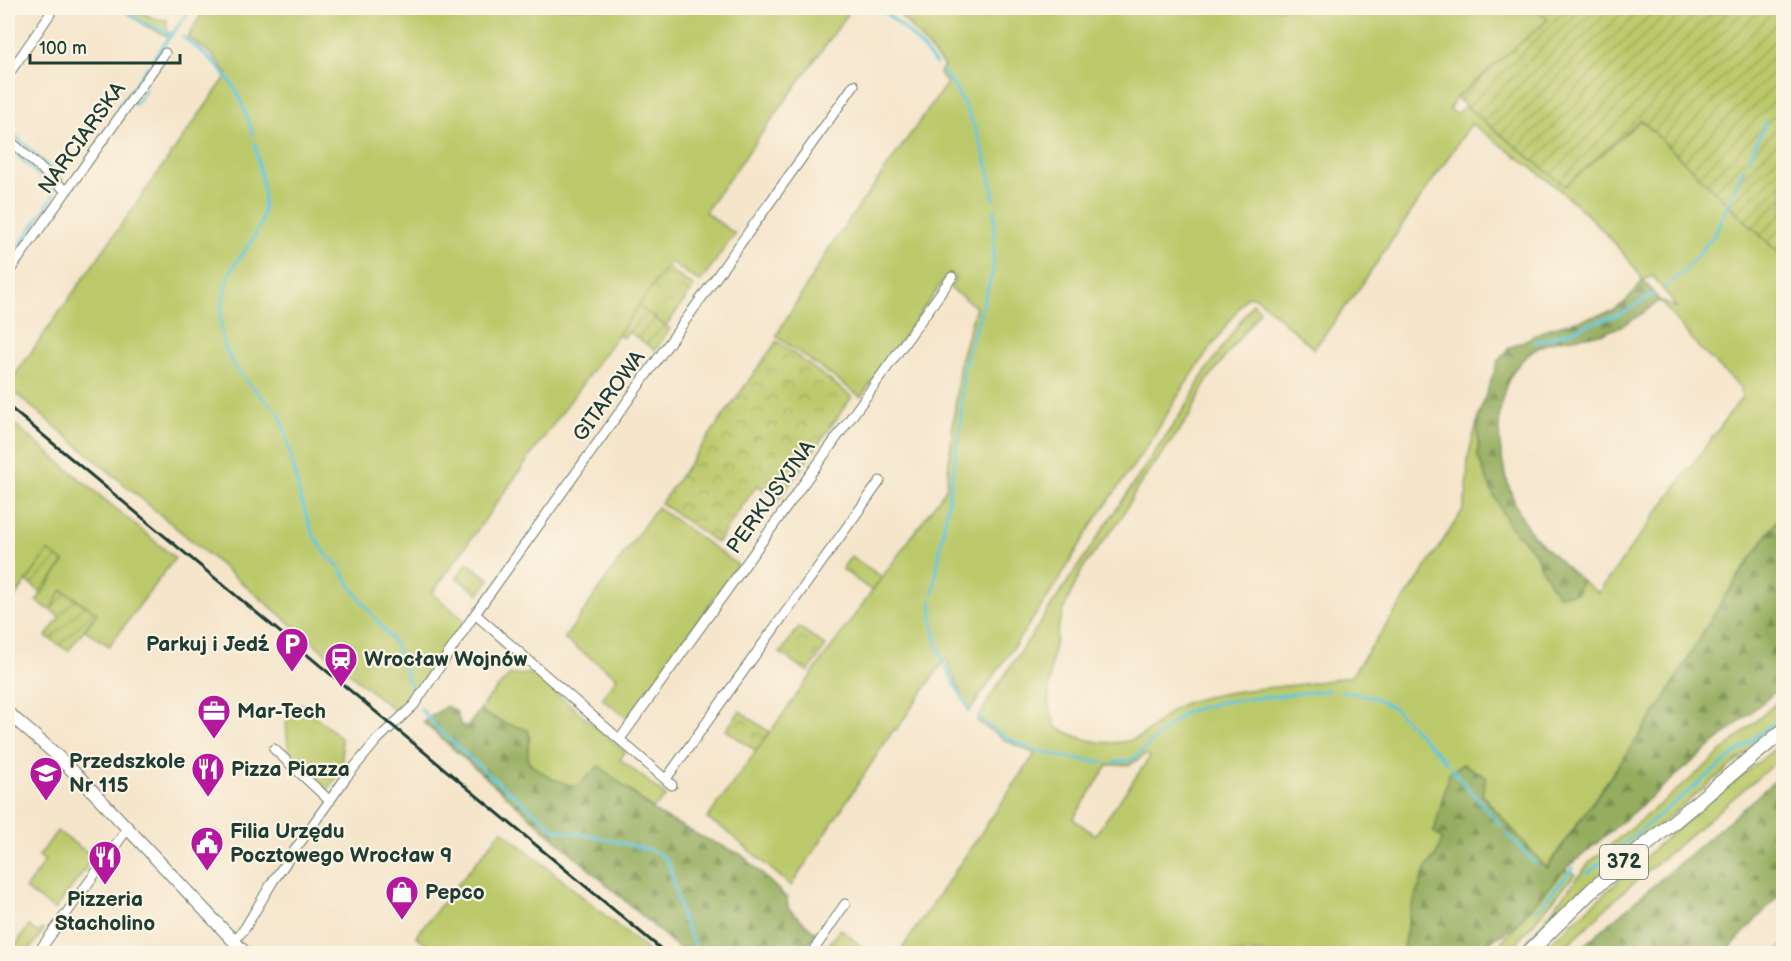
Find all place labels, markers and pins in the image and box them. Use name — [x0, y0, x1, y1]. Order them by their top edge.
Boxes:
parking icon: Parkuj i Jedź — [274, 626, 310, 673]
place label: Parkuj i Jedź — [146, 632, 270, 657]
station icon: Wrocław Wojnów — [323, 641, 359, 688]
place label: Wrocław Wojnów — [364, 647, 527, 672]
office icon: Mar-Tech — [196, 693, 232, 740]
place label: Mar-Tech — [237, 699, 326, 724]
place label: Przedszkole Nr 115 — [69, 749, 185, 798]
restaurant icon: Pizza Piazza — [190, 751, 226, 798]
school or university icon: Przedszkole Nr 115 — [28, 755, 64, 802]
place label: Pizza Piazza — [231, 757, 350, 782]
place label: Filia Urzędu Pocztowego Wrocław 9 — [230, 819, 452, 868]
public building icon: Filia Urzędu Pocztowego Wrocław 9 — [189, 825, 225, 872]
restaurant icon: Pizzeria Stacholino — [87, 839, 123, 886]
shop icon: Pepco — [384, 874, 420, 921]
place label: Pepco — [425, 880, 485, 905]
place label: Pizzeria Stacholino — [55, 887, 155, 936]

